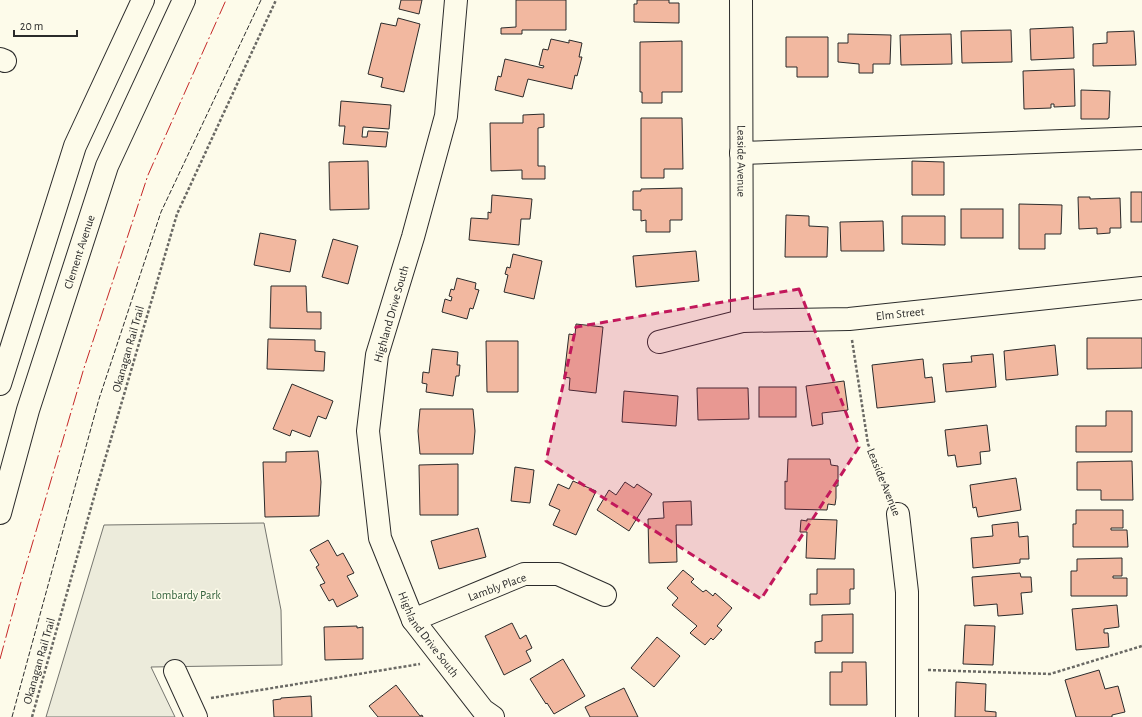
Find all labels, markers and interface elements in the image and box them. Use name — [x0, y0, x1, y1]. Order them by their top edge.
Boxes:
scale bar — [14, 12, 77, 38]
text: 20 m — [20, 20, 43, 32]
street label: Leaside Avenue — [735, 125, 748, 197]
street label: Clement Avenue — [62, 213, 97, 290]
street label: Highland Drive South — [371, 264, 411, 364]
street label: Okanagan Rail Trail — [110, 304, 146, 394]
street label: Elm Street — [875, 305, 925, 322]
street label: Leaside Avenue — [865, 446, 903, 518]
street label: Lambly Place — [466, 571, 528, 604]
park label: Lombardy Park — [151, 589, 221, 602]
street label: Highland Drive South — [396, 590, 461, 679]
street label: Okanagan Rail Trail — [21, 616, 57, 706]

